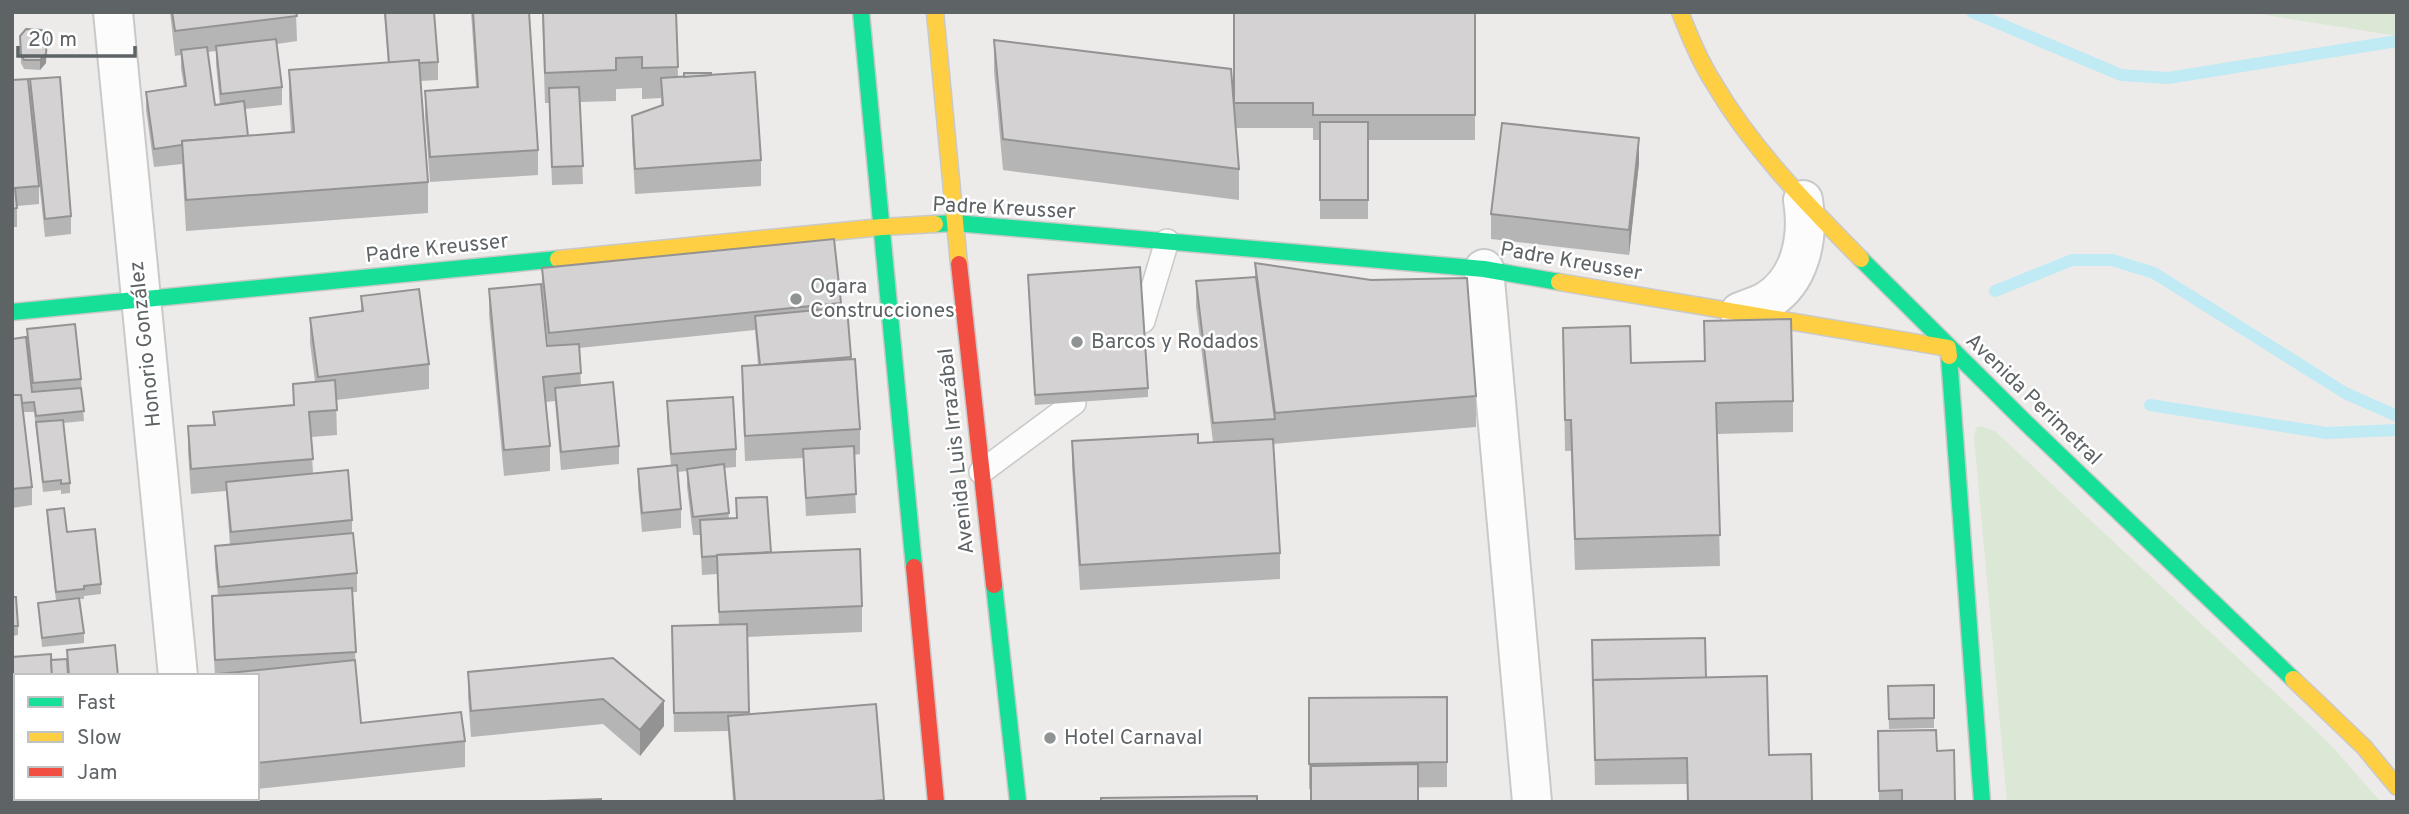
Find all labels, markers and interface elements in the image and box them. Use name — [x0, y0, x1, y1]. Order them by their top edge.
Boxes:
scale bar — [18, 14, 135, 58]
text: 20 m — [28, 27, 77, 54]
street label: Padre Kreusser — [932, 192, 1076, 226]
street label: Padre Kreusser — [364, 228, 510, 270]
street label: Padre Kreusser — [1498, 236, 1644, 288]
street label: Honorio González — [124, 260, 168, 428]
place label: Ogara Construcciones — [810, 274, 955, 325]
marker: Ogara Construcciones — [788, 291, 804, 307]
street label: Avenida Perimetral — [1959, 328, 2107, 472]
place label: Barcos y Rodados — [1091, 329, 1259, 356]
marker: Barcos y Rodados — [1069, 334, 1085, 350]
street label: Avenida Luis Irrazábal — [933, 347, 981, 555]
legend — [14, 674, 259, 800]
text: Fast — [77, 690, 116, 717]
text: Slow — [77, 725, 122, 752]
place label: Hotel Carnaval — [1064, 725, 1203, 752]
marker: Hotel Carnaval — [1042, 730, 1058, 746]
text: Jam — [77, 760, 118, 787]

